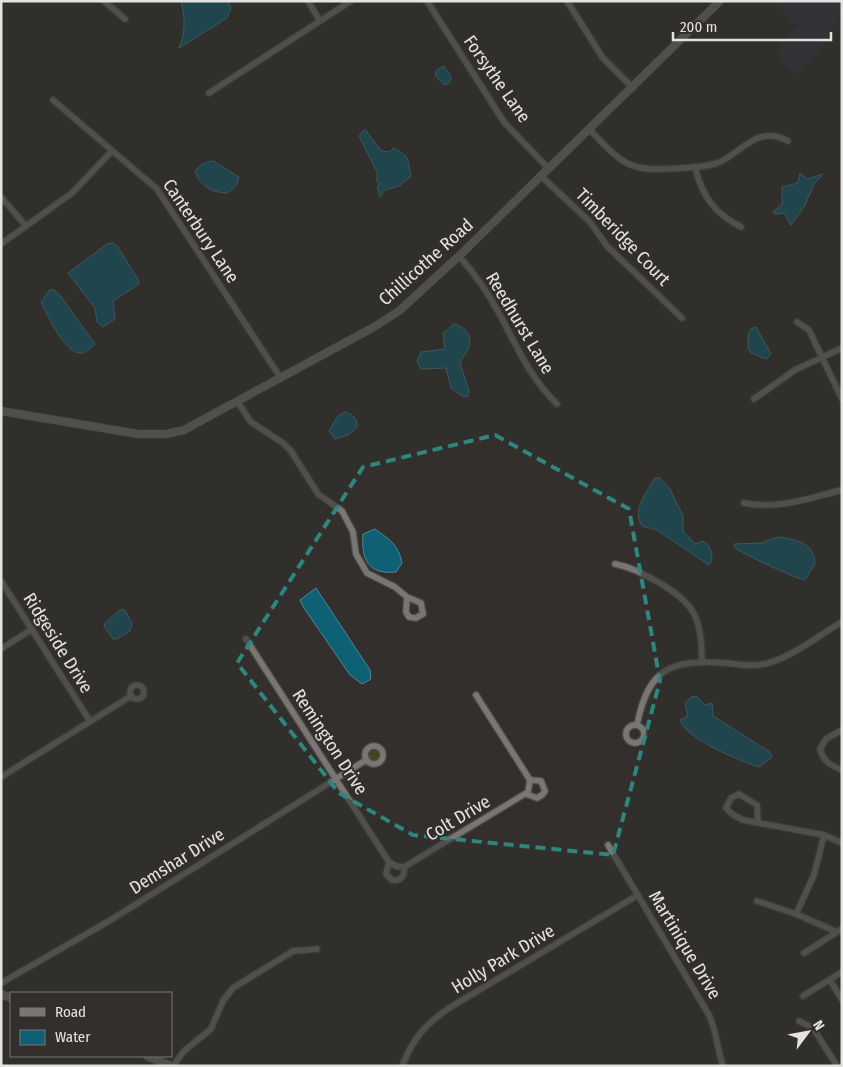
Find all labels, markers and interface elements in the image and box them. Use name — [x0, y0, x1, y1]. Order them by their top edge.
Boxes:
scale bar — [673, 10, 830, 42]
text: 200 m — [680, 18, 717, 36]
street label: Forsythe Lane — [459, 31, 535, 127]
street label: Canterbury Lane — [158, 175, 244, 287]
street label: Timberidge Court — [571, 184, 675, 290]
street label: Chillicothe Road — [374, 214, 478, 310]
street label: Reedhurst Lane — [481, 268, 559, 378]
street label: Ridgeside Drive — [18, 589, 98, 697]
street label: Remington Drive — [288, 685, 372, 799]
street label: Colt Drive — [422, 790, 494, 846]
street label: Demshar Drive — [125, 823, 229, 899]
street label: Martinique Drive — [644, 887, 726, 1003]
street label: Holly Park Drive — [448, 920, 559, 998]
legend — [10, 992, 172, 1057]
text: Road — [55, 1003, 86, 1021]
north arrow — [783, 1007, 833, 1057]
text: N — [809, 1017, 828, 1033]
text: Water — [55, 1028, 91, 1046]

